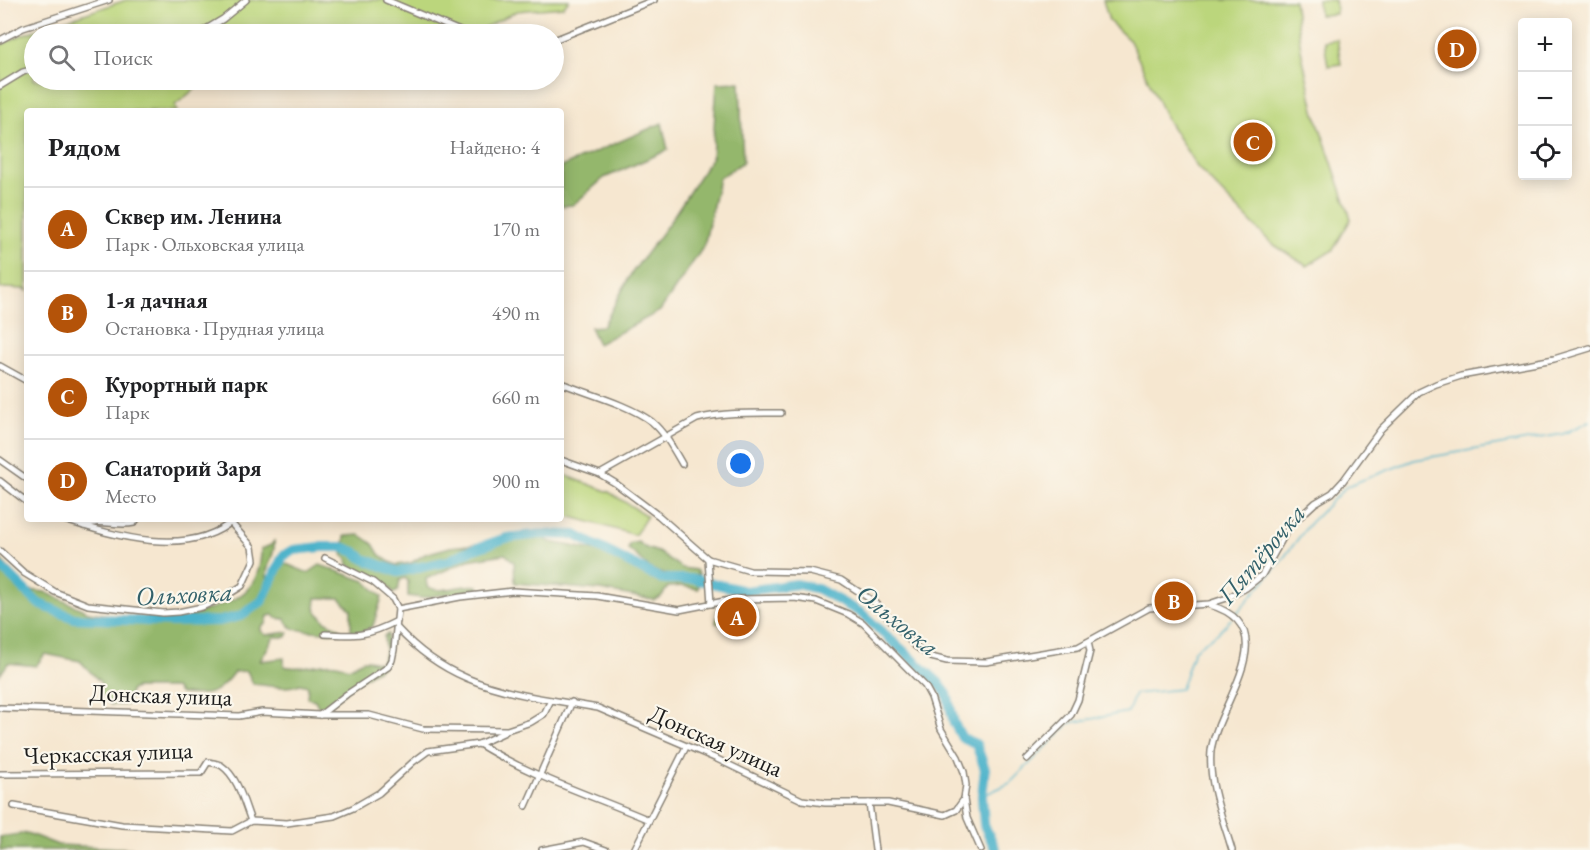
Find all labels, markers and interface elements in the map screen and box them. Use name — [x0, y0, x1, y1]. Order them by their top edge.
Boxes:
map controls — [1518, 18, 1572, 180]
button: + — [1518, 18, 1572, 72]
search box — [24, 24, 564, 90]
pin: D — [1438, 26, 1476, 72]
icon: search — [45, 41, 78, 74]
text: Поиск — [93, 43, 153, 72]
button: − — [1518, 72, 1572, 126]
pin: C — [1234, 120, 1272, 164]
button: locate — [1518, 126, 1572, 180]
text: Рядом — [48, 130, 121, 164]
text: Найдено: 4 — [449, 134, 540, 160]
text: Сквер им. Ленина — [105, 202, 282, 231]
text: A — [60, 216, 75, 242]
text: 170 m — [492, 216, 540, 242]
text: Парк · Ольховская улица — [105, 231, 305, 257]
text: 1-я дачная — [105, 286, 208, 315]
text: B — [61, 300, 74, 326]
text: 490 m — [492, 300, 540, 326]
text: Остановка · Прудная улица — [105, 315, 324, 341]
text: Курортный парк — [105, 370, 268, 399]
text: C — [60, 384, 75, 410]
text: 660 m — [492, 384, 540, 410]
text: Парк — [105, 399, 149, 425]
your location — [726, 449, 755, 478]
text: Санаторий Заря — [105, 454, 261, 483]
text: D — [60, 468, 75, 494]
text: 900 m — [492, 468, 540, 494]
text: Место — [105, 483, 156, 509]
water label: Пятёрочка — [1209, 497, 1313, 612]
water label: Ольховка — [135, 574, 233, 614]
water label: Ольховка — [850, 576, 946, 664]
pin: B — [1154, 578, 1194, 624]
pin: A — [718, 594, 756, 640]
street label: Донская улица — [89, 677, 233, 713]
street label: Донская улица — [645, 697, 788, 784]
street label: Черкасская улица — [23, 734, 194, 771]

